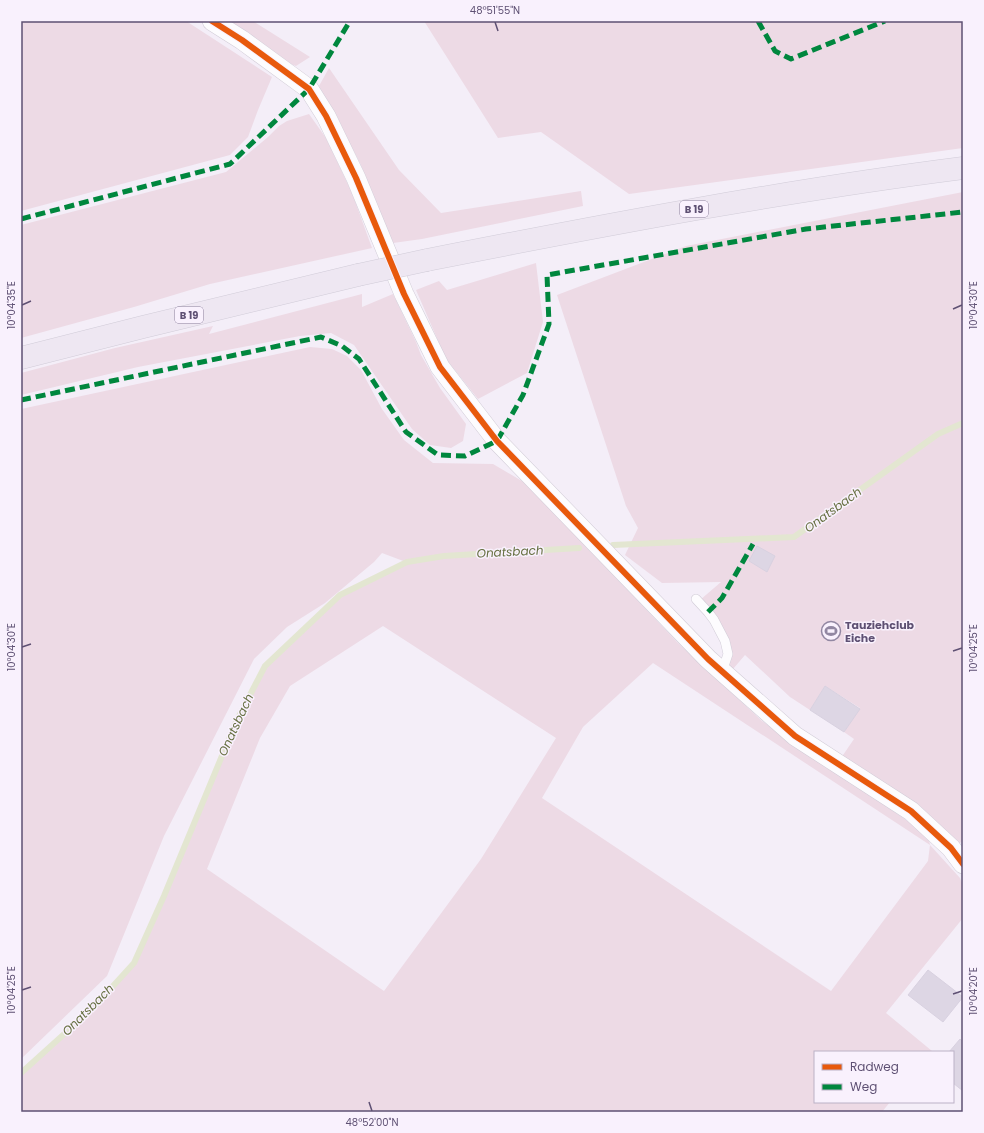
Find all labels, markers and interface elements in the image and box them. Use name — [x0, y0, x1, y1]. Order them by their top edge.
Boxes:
text: 48°51'55"N — [470, 3, 520, 18]
road number: B 19 — [680, 201, 708, 217]
text: 10°04'35"E — [4, 281, 19, 329]
text: 10°04'30"E — [966, 281, 981, 329]
road number: B 19 — [175, 307, 203, 323]
water label: Onatsbach — [801, 483, 865, 536]
water label: Onatsbach — [476, 541, 544, 562]
place label: Tauziehclub Eiche — [845, 617, 915, 646]
sports icon: Tauziehclub Eiche — [820, 620, 842, 642]
text: 10°04'30"E — [4, 623, 19, 671]
text: 10°04'25"E — [966, 624, 981, 672]
water label: Onatsbach — [214, 691, 257, 759]
text: 10°04'25"E — [4, 966, 19, 1014]
text: 10°04'20"E — [966, 967, 981, 1015]
water label: Onatsbach — [58, 980, 117, 1039]
legend — [814, 1051, 954, 1103]
text: Radweg — [850, 1058, 899, 1075]
text: Weg — [850, 1078, 877, 1095]
text: 48°52'00"N — [346, 1115, 398, 1130]

